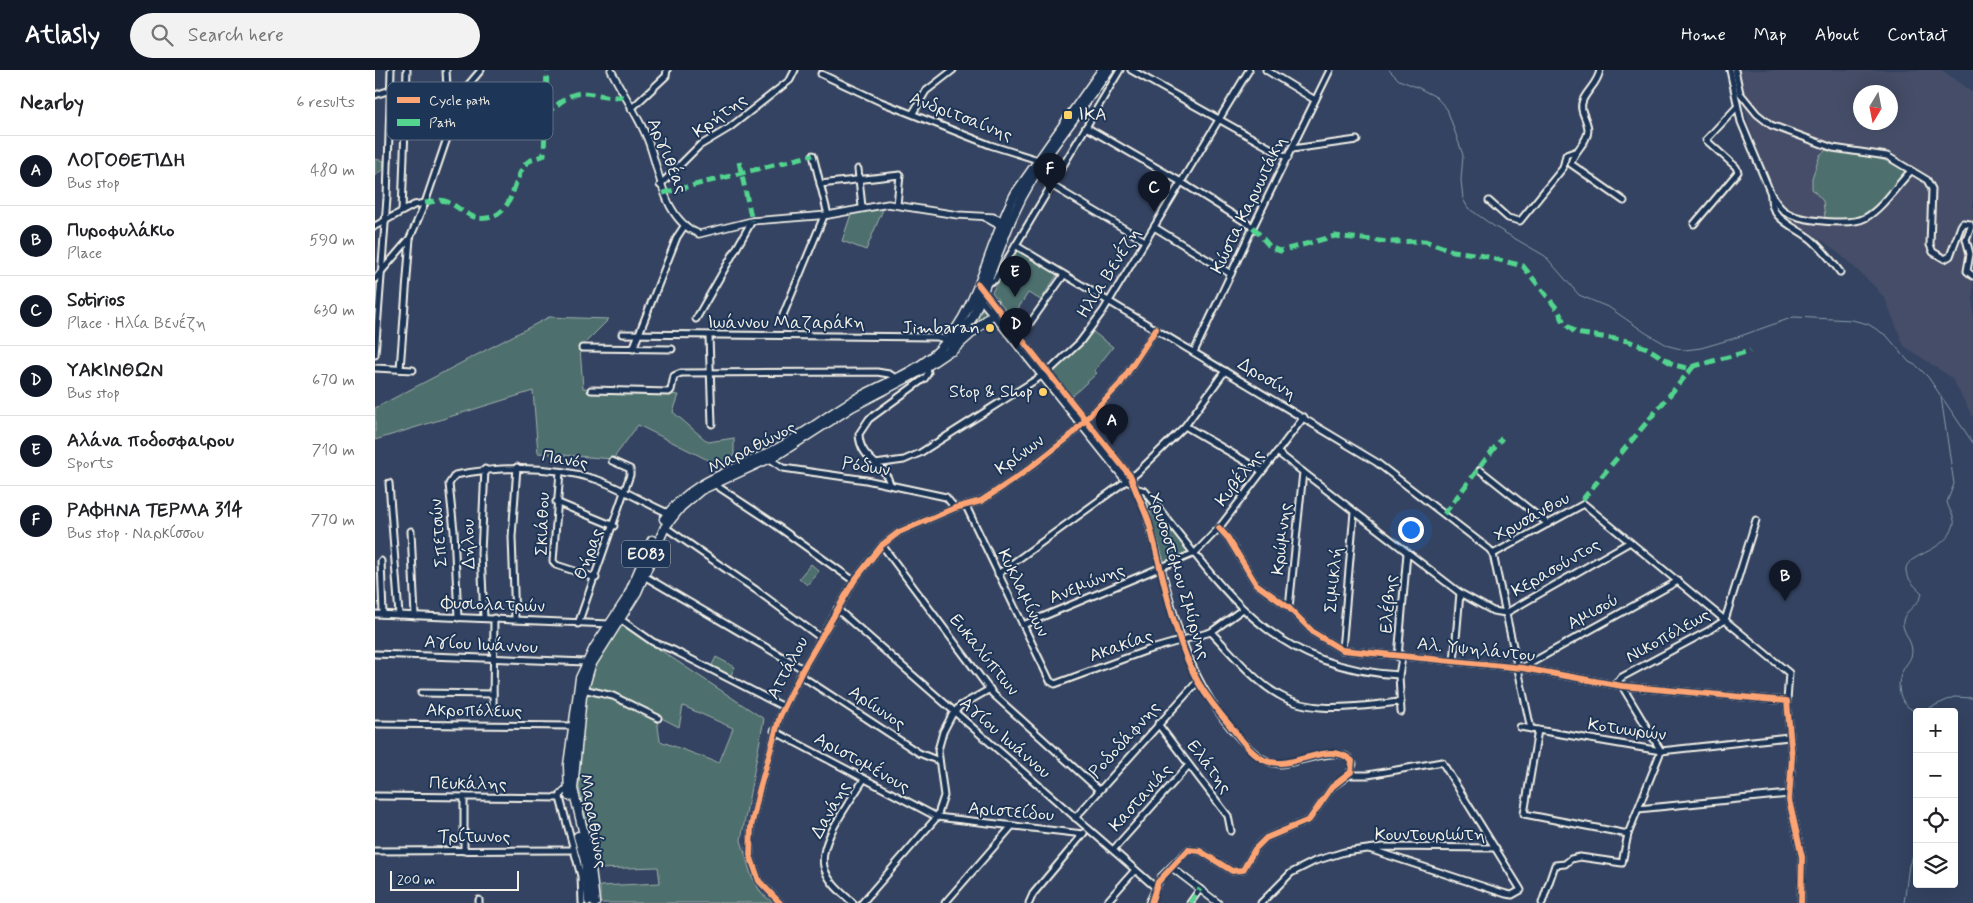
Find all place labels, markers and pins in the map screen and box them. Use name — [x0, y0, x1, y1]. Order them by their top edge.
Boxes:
place label: ΙΚΑ — [1078, 103, 1107, 127]
marker: ΙΚΑ — [1062, 109, 1074, 121]
pin: F — [1034, 153, 1066, 194]
pin: C — [1138, 171, 1170, 212]
pin: E — [999, 256, 1031, 297]
pin: D — [1000, 308, 1032, 349]
place label: Jimbaran — [902, 316, 980, 340]
marker: Jimbaran — [984, 322, 996, 334]
place label: Stop & Shop — [949, 380, 1033, 404]
marker: Stop & Shop — [1037, 386, 1049, 398]
pin: A — [1096, 404, 1128, 445]
pin: B — [1769, 560, 1801, 601]

